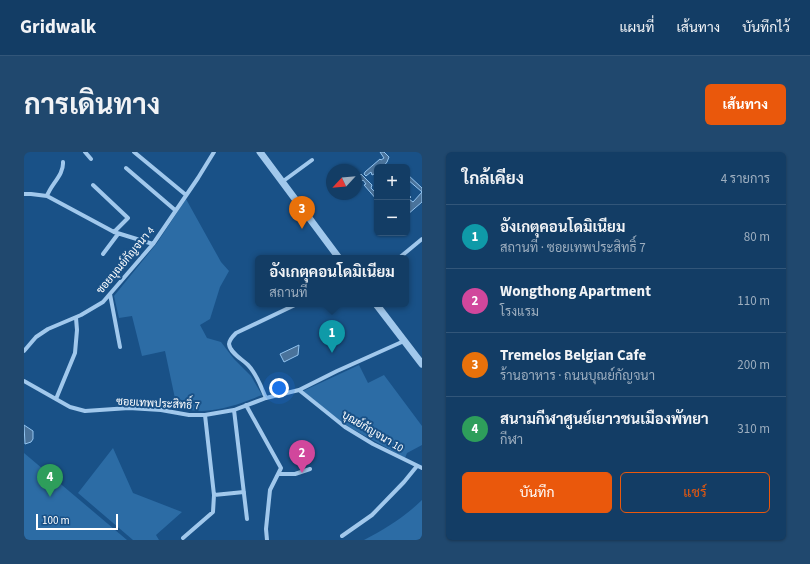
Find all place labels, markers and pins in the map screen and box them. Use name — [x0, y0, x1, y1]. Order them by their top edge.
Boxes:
pin: 3 — [289, 196, 315, 229]
pin: 1 — [319, 320, 345, 353]
pin: 2 — [289, 440, 315, 473]
pin: 4 — [37, 464, 63, 497]

